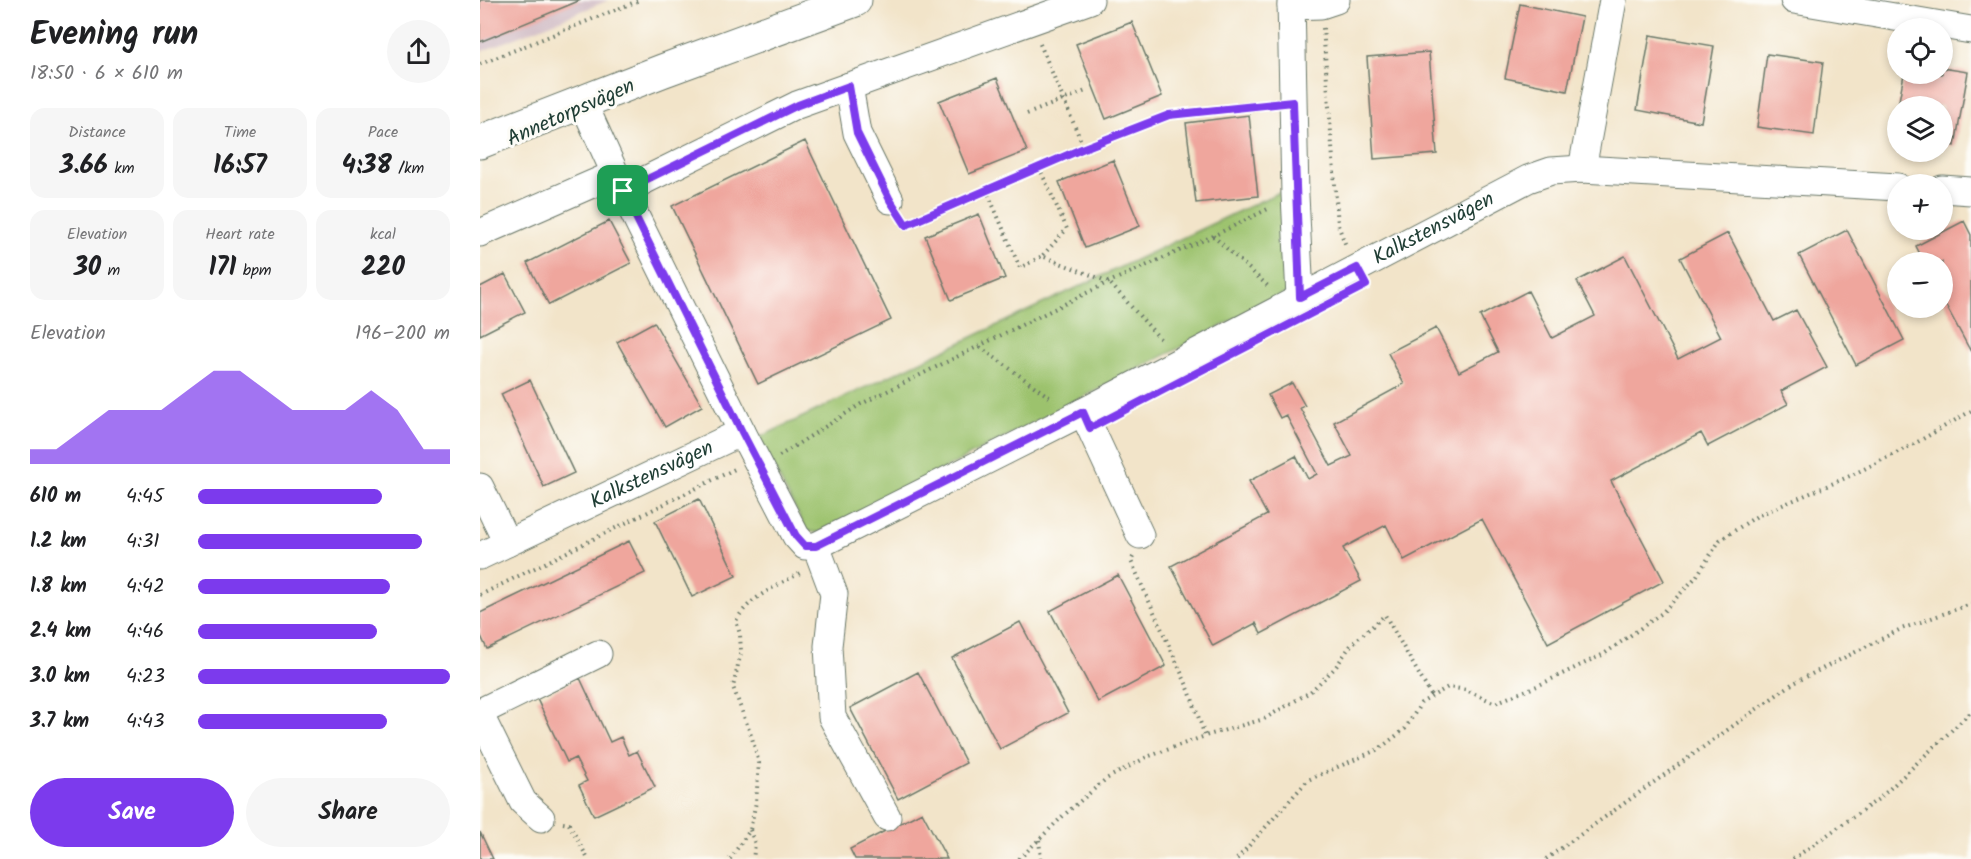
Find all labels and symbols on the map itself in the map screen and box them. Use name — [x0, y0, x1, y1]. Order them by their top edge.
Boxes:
street label: Annetorpsvägen — [501, 70, 641, 156]
pin — [597, 165, 648, 216]
street label: Kalkstensvägen — [1367, 183, 1500, 274]
street label: Kalkstensvägen — [584, 431, 719, 518]

